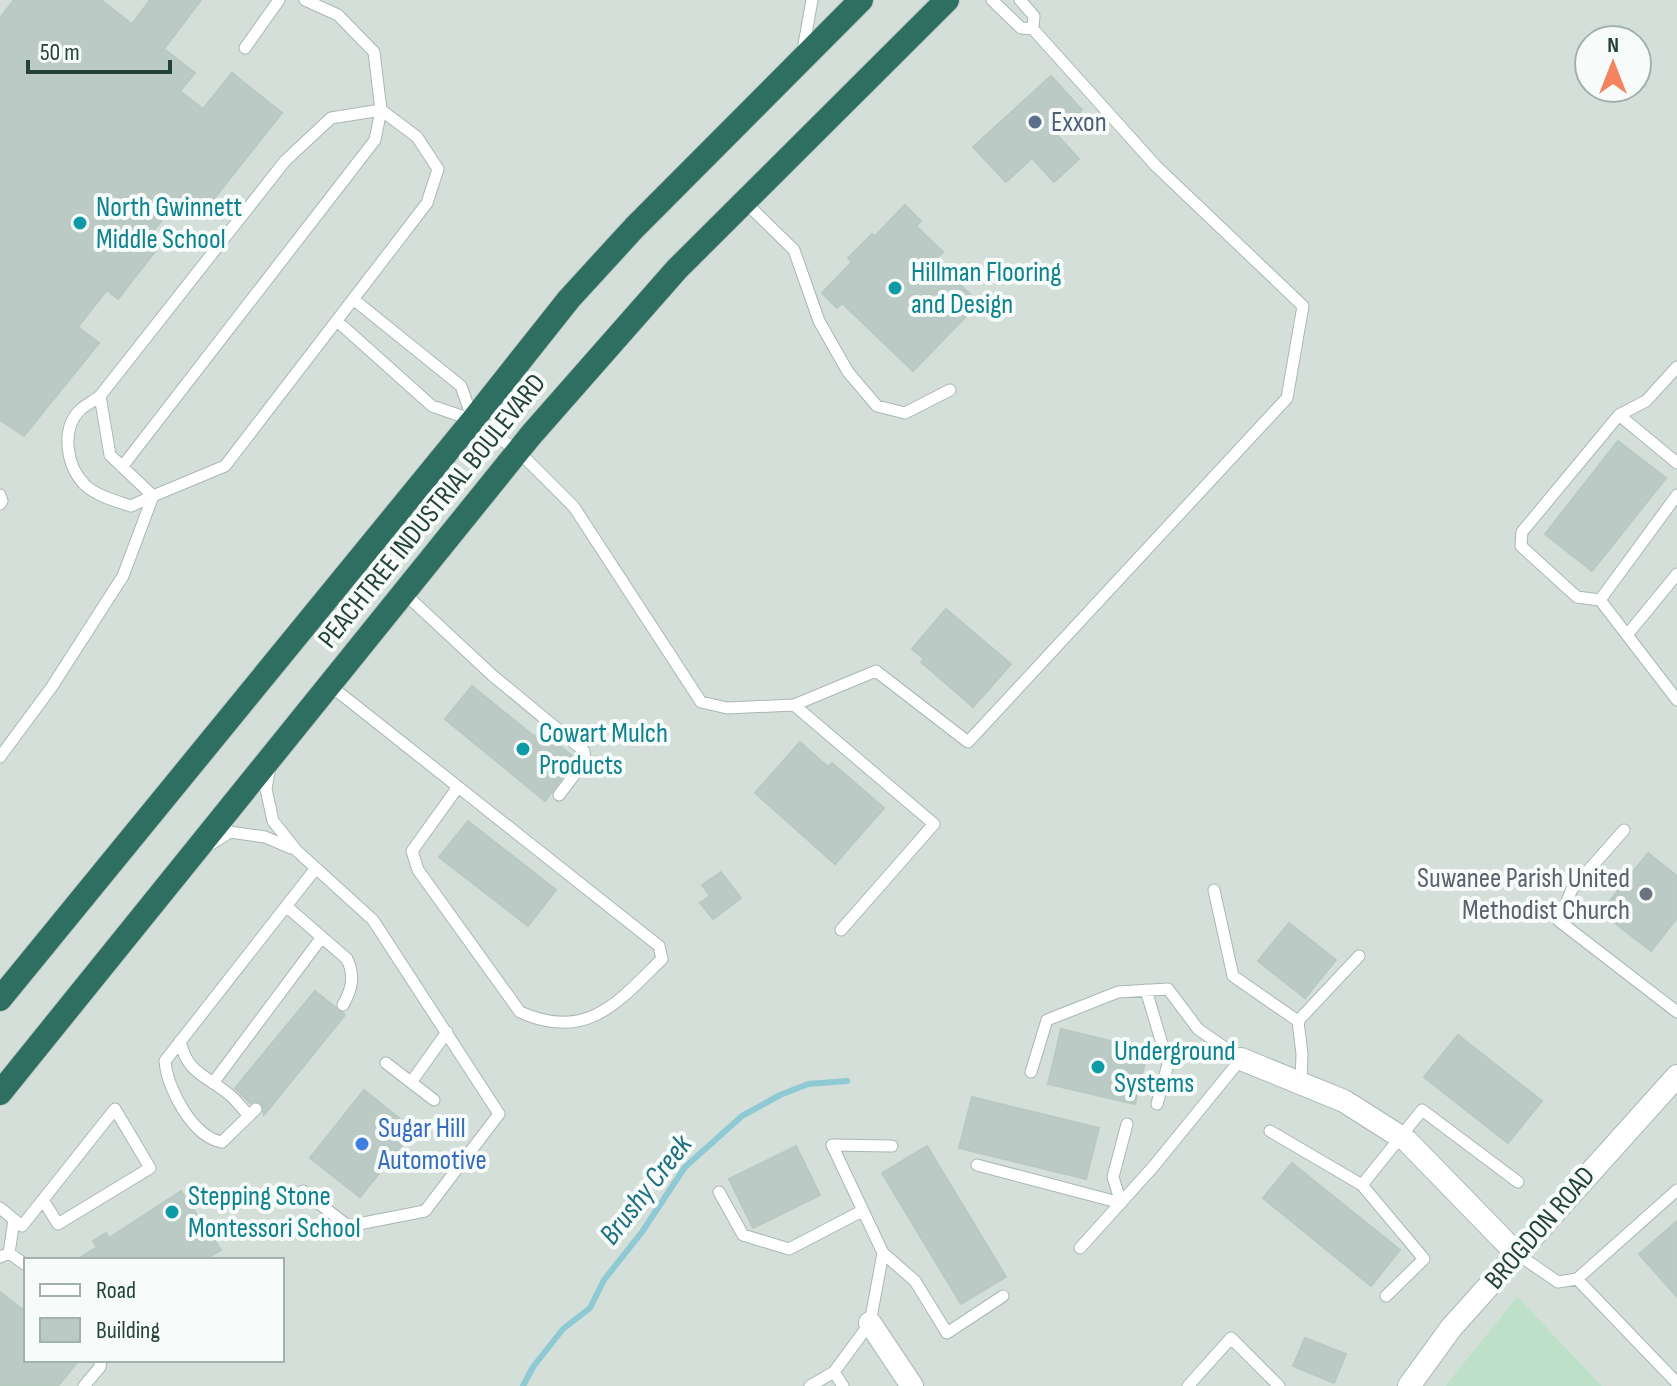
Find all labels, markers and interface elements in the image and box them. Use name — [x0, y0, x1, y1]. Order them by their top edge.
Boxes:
scale bar — [28, 24, 170, 74]
north arrow — [1573, 24, 1653, 104]
text: N — [1607, 32, 1619, 59]
text: 50 m — [40, 38, 80, 67]
place label: Exxon — [1051, 106, 1107, 139]
marker: Exxon — [1026, 113, 1044, 131]
place label: North Gwinnett Middle School — [96, 191, 242, 256]
marker: North Gwinnett Middle School — [71, 214, 89, 232]
place label: Hillman Flooring and Design — [911, 256, 1062, 321]
marker: Hillman Flooring and Design — [886, 279, 904, 297]
street label: PEACHTREE INDUSTRIAL BOULEVARD — [311, 367, 553, 655]
place label: Cowart Mulch Products — [539, 717, 668, 782]
marker: Cowart Mulch Products — [514, 740, 532, 758]
place label: Suwanee Parish United Methodist Church — [1417, 862, 1630, 927]
marker: Suwanee Parish United Methodist Church — [1637, 885, 1655, 903]
place label: Underground Systems — [1114, 1035, 1236, 1100]
marker: Underground Systems — [1089, 1058, 1107, 1076]
place label: Sugar Hill Automotive — [377, 1112, 487, 1177]
water label: Brushy Creek — [592, 1127, 701, 1252]
marker: Sugar Hill Automotive — [353, 1135, 371, 1153]
street label: BROGDON ROAD — [1478, 1160, 1602, 1296]
place label: Stepping Stone Montessori School — [188, 1180, 361, 1245]
marker: Stepping Stone Montessori School — [163, 1203, 181, 1221]
legend — [24, 1258, 284, 1362]
text: Road — [96, 1276, 136, 1305]
text: Building — [96, 1316, 160, 1345]

